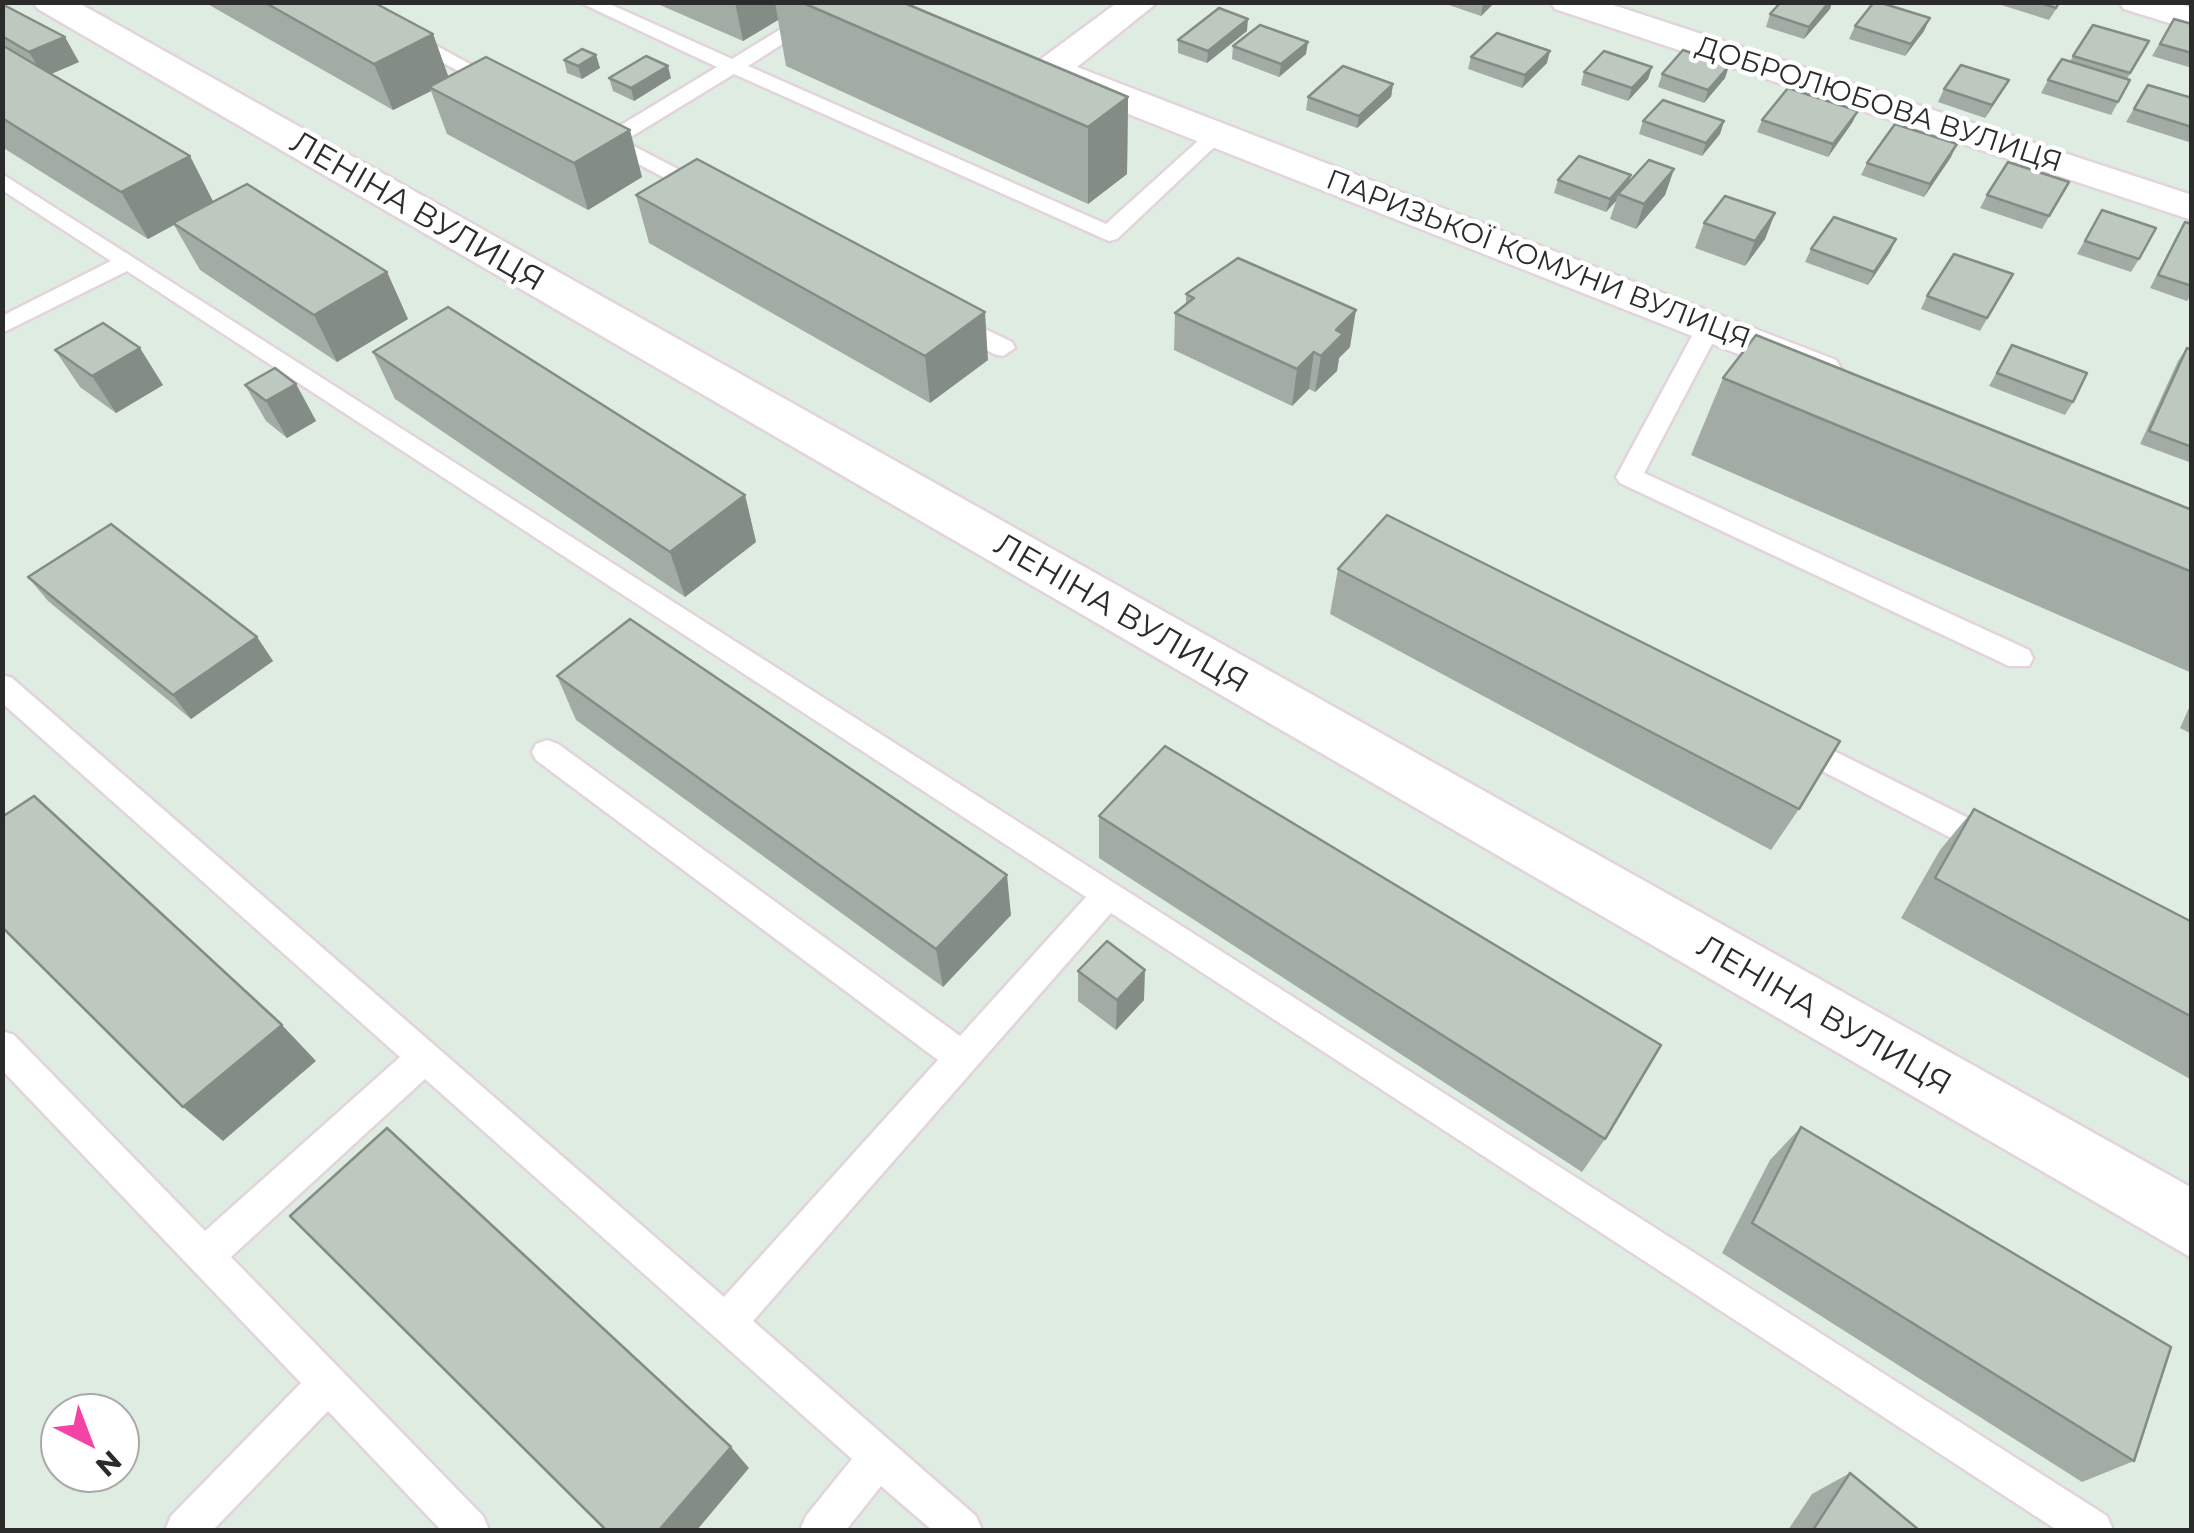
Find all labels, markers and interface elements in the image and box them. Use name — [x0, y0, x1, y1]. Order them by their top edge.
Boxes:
street label: ДОБРОЛЮБОВА ВУЛИЦЯ — [1692, 30, 2066, 180]
street label: ЛЕНІНА ВУЛИЦЯ — [283, 124, 551, 300]
street label: ПАРИЗЬКОЇ КОМУНИ ВУЛИЦЯ — [1321, 163, 1755, 357]
street label: ЛЕНІНА ВУЛИЦЯ — [987, 526, 1255, 702]
street label: ЛЕНІНА ВУЛИЦЯ — [1690, 928, 1958, 1104]
north arrow — [40, 1393, 140, 1493]
text: N — [89, 1444, 129, 1484]

